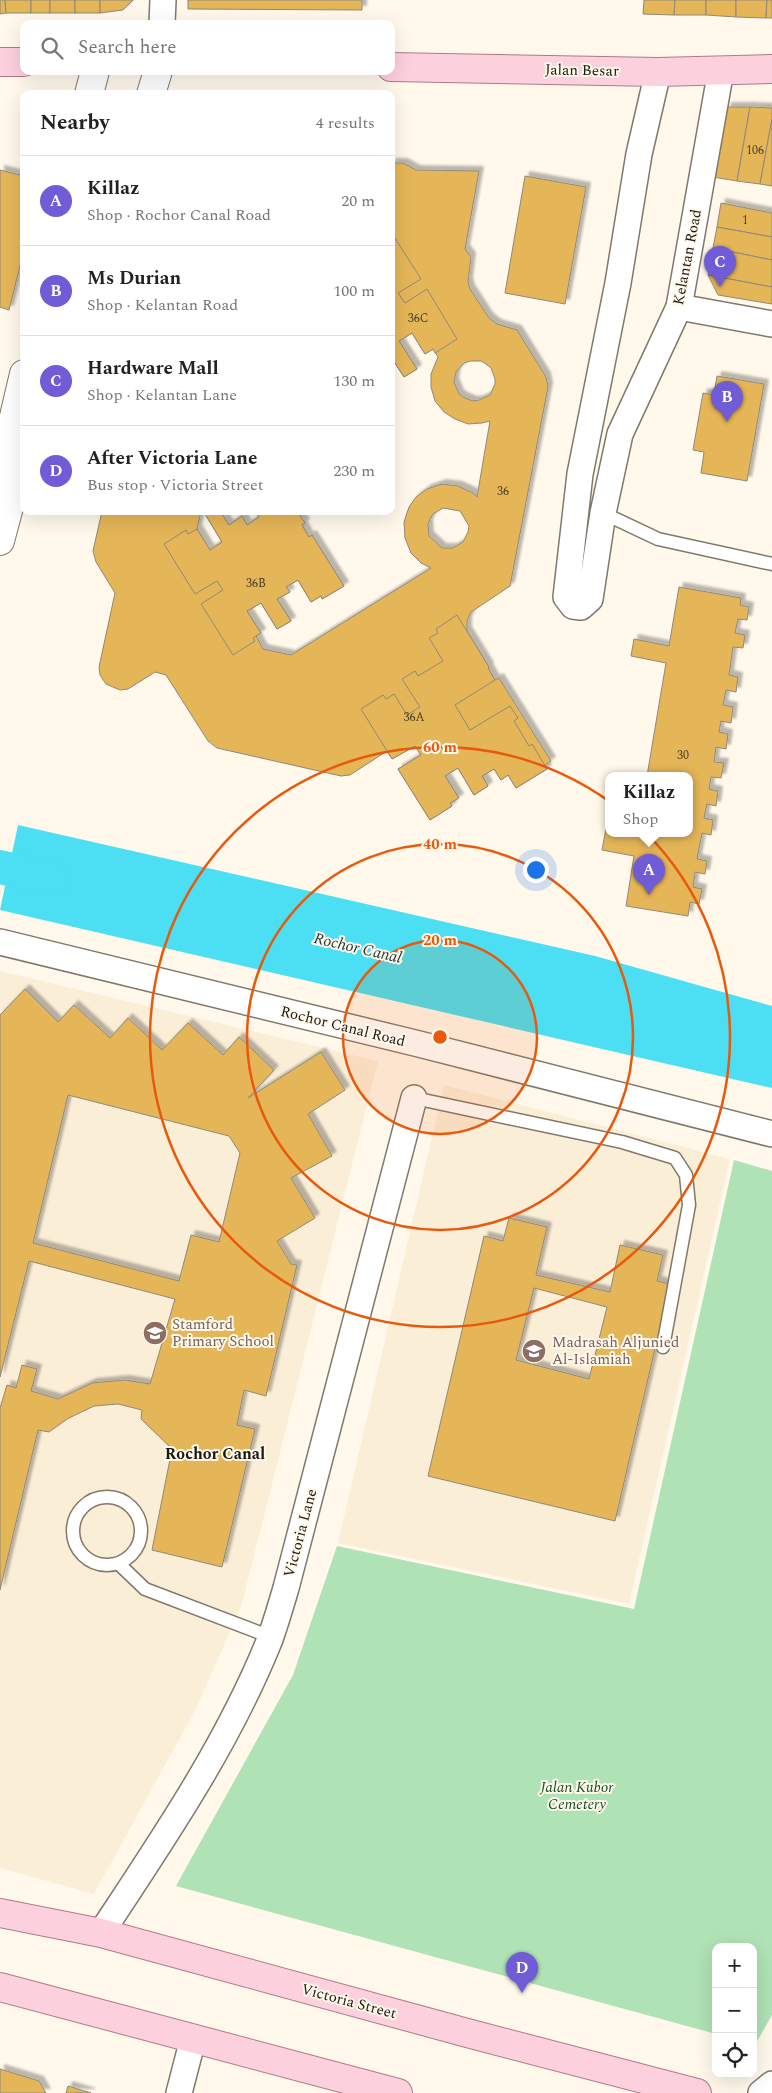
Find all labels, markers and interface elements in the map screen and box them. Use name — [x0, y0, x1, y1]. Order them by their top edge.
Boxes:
search box — [20, 20, 395, 75]
text: Search here — [78, 33, 177, 62]
icon: search — [38, 34, 66, 62]
street label: Jalan Besar — [545, 58, 619, 83]
text: Nearby — [40, 107, 110, 139]
text: 4 results — [316, 111, 375, 135]
house number: 106 — [746, 141, 764, 160]
text: Killaz — [87, 174, 139, 203]
text: A — [50, 189, 62, 213]
text: 20 m — [341, 189, 375, 213]
text: Shop · Rochor Canal Road — [87, 203, 271, 227]
street label: Kelantan Road — [667, 207, 708, 307]
house number: 1 — [742, 211, 748, 230]
pin: C — [704, 246, 736, 287]
text: Ms Durian — [87, 264, 181, 293]
text: B — [50, 279, 62, 303]
text: 100 m — [333, 279, 375, 303]
text: Shop · Kelantan Road — [87, 293, 238, 317]
house number: 36C — [408, 309, 428, 328]
text: Hardware Mall — [87, 354, 219, 383]
text: C — [50, 369, 62, 393]
text: 130 m — [333, 369, 375, 393]
pin: B — [711, 381, 743, 422]
text: Shop · Kelantan Lane — [87, 383, 237, 407]
text: After Victoria Lane — [87, 444, 257, 473]
text: D — [50, 459, 62, 483]
text: 230 m — [333, 459, 375, 483]
text: Bus stop · Victoria Street — [87, 473, 264, 497]
house number: 36 — [497, 482, 509, 501]
house number: 36B — [246, 574, 266, 593]
house number: 36A — [403, 708, 425, 727]
text: 60 m — [423, 736, 458, 759]
house number: 30 — [677, 746, 689, 765]
popup — [605, 772, 693, 837]
text: Killaz — [623, 778, 675, 807]
text: Shop — [623, 807, 658, 831]
text: 40 m — [423, 833, 458, 856]
pin: A — [633, 854, 665, 895]
your location — [523, 857, 549, 883]
water label: Rochor Canal — [311, 926, 404, 970]
text: 20 m — [423, 929, 458, 952]
street label: Rochor Canal Road — [278, 1000, 408, 1053]
centre of rings — [431, 1028, 449, 1046]
place label: Stamford Primary School — [172, 1313, 274, 1353]
school or university icon: Stamford Primary School — [142, 1320, 168, 1346]
place label: Madrasah Aljunied Al-Islamiah — [552, 1331, 679, 1371]
school or university icon: Madrasah Aljunied Al-Islamiah — [521, 1338, 547, 1364]
district label: Rochor Canal — [165, 1442, 265, 1466]
street label: Victoria Lane — [278, 1486, 323, 1580]
park label: Jalan Kubor Cemetery — [539, 1776, 614, 1816]
map controls — [712, 1943, 757, 2078]
button: + — [712, 1943, 757, 1988]
pin: D — [506, 1952, 538, 1993]
street label: Victoria Street — [299, 1978, 399, 2025]
button: − — [712, 1988, 757, 2033]
button: locate — [712, 2033, 757, 2078]

